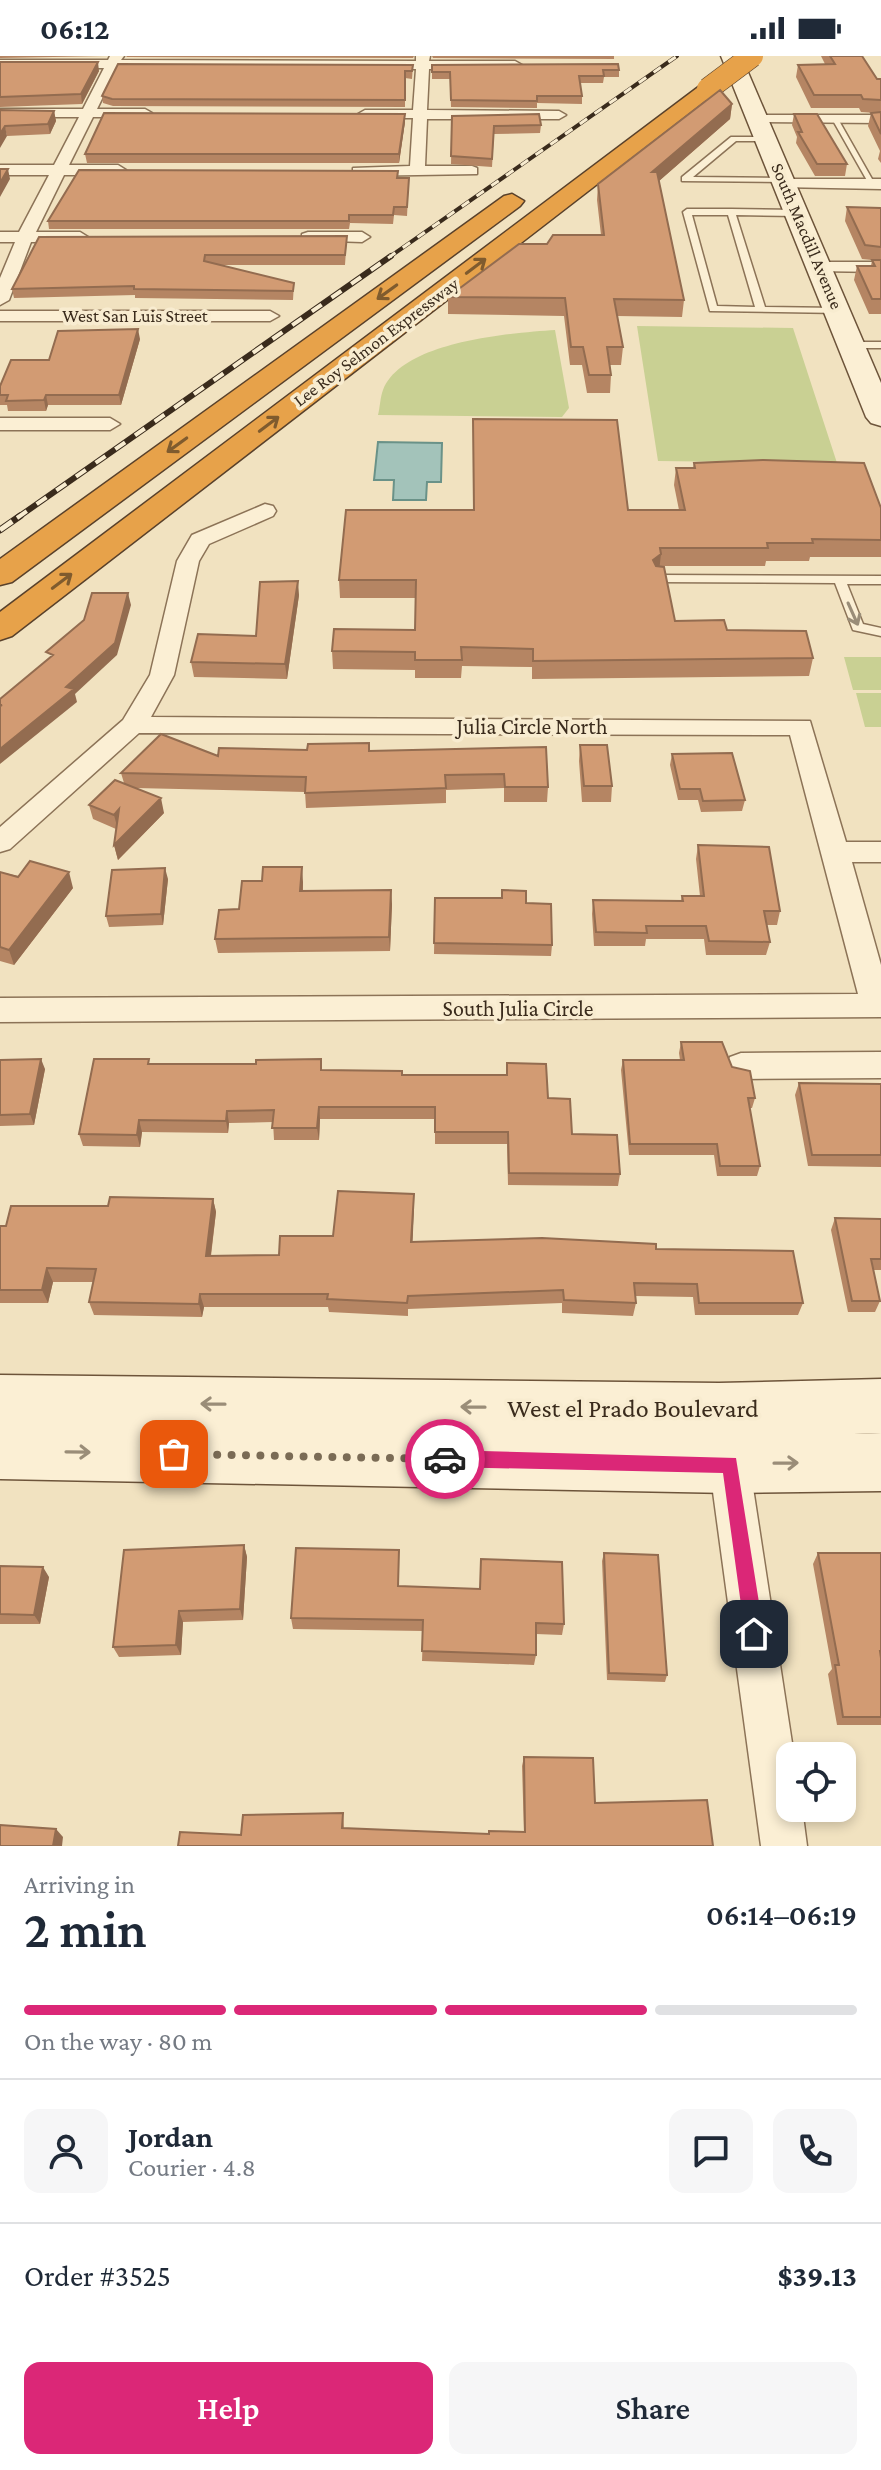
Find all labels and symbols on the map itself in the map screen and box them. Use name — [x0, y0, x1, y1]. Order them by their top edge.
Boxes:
street label: South Macdill Avenue — [767, 160, 847, 312]
one-way arrow — [465, 258, 486, 275]
street label: Lee Roy Selmon Expressway — [290, 273, 463, 410]
one-way arrow — [377, 284, 399, 301]
street label: West San Luis Street — [62, 306, 209, 326]
one-way arrow — [258, 415, 279, 432]
one-way arrow — [167, 437, 188, 454]
one-way arrow — [51, 573, 72, 590]
one-way arrow — [846, 601, 861, 626]
street label: Julia Circle North — [455, 714, 608, 739]
street label: South Julia Circle — [443, 996, 593, 1021]
street label: West el Prado Boulevard — [507, 1394, 759, 1423]
one-way arrow — [200, 1397, 227, 1412]
one-way arrow — [460, 1399, 487, 1415]
courier — [405, 1419, 485, 1499]
pin — [140, 1420, 208, 1488]
one-way arrow — [64, 1444, 91, 1460]
one-way arrow — [772, 1456, 799, 1471]
pin — [720, 1600, 788, 1668]

